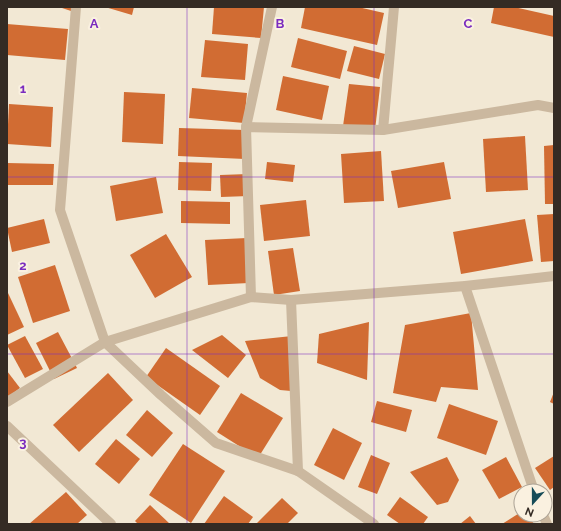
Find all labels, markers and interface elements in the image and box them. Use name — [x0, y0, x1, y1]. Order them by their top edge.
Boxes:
text: A — [90, 16, 99, 31]
text: B — [276, 16, 285, 31]
text: C — [464, 16, 473, 31]
text: 1 — [20, 81, 27, 96]
text: 2 — [19, 258, 27, 273]
text: 3 — [19, 435, 27, 450]
north arrow — [513, 483, 553, 523]
text: N — [523, 504, 536, 519]

